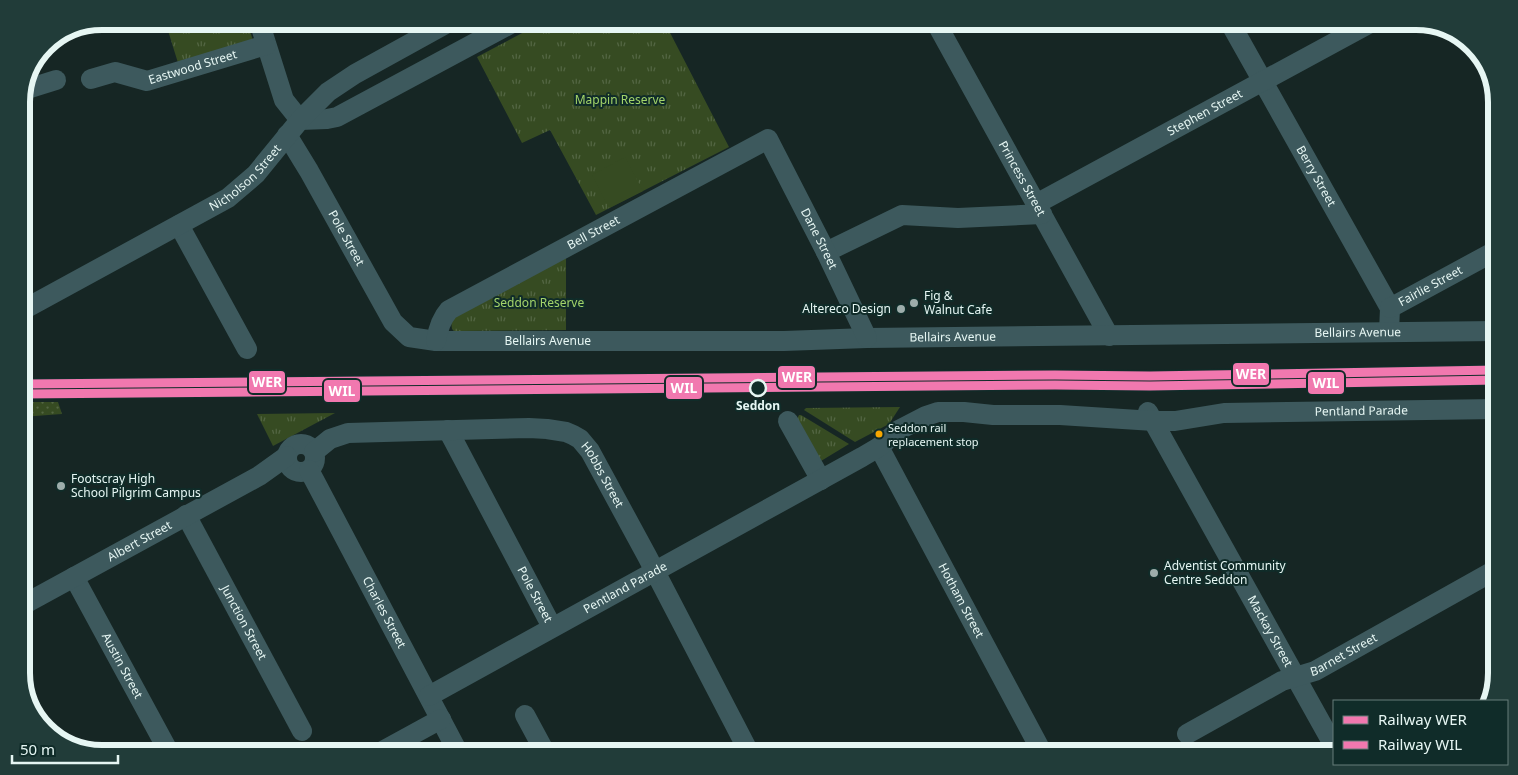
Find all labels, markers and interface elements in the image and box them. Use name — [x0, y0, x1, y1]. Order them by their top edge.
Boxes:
street label: Eastwood Street — [146, 45, 239, 88]
street label: Stephen Street — [1164, 84, 1246, 139]
park label: Mappin Reserve — [575, 91, 666, 108]
street label: Princess Street — [995, 138, 1050, 220]
street label: Nicholson Street — [206, 140, 285, 215]
street label: Berry Street — [1293, 142, 1341, 210]
street label: Dane Street — [797, 205, 842, 272]
street label: Pole Street — [324, 207, 369, 269]
street label: Bell Street — [564, 211, 623, 253]
street label: Fairlie Street — [1395, 261, 1466, 310]
place label: Fig & Walnut Cafe — [924, 287, 992, 318]
park label: Seddon Reserve — [494, 294, 584, 311]
marker: Fig & Walnut Cafe — [908, 297, 920, 309]
place label: Altereco Design — [802, 300, 891, 317]
marker: Altereco Design — [895, 303, 907, 315]
street label: Bellairs Avenue — [1314, 323, 1401, 341]
street label: Bellairs Avenue — [909, 328, 996, 346]
street label: Bellairs Avenue — [504, 332, 591, 349]
line badge: WER — [1232, 362, 1270, 386]
text: WER — [1236, 364, 1267, 383]
line badge: WER — [777, 365, 816, 389]
text: WER — [782, 367, 813, 386]
line badge: WER — [248, 370, 286, 394]
line badge: WIL — [1307, 371, 1345, 395]
text: WER — [252, 372, 283, 391]
text: WIL — [1313, 373, 1340, 392]
line badge: WIL — [665, 376, 703, 400]
text: WIL — [671, 378, 698, 397]
line badge: WIL — [323, 379, 361, 403]
marker: Seddon — [749, 379, 767, 397]
text: WIL — [329, 381, 356, 400]
place label: Seddon — [736, 397, 780, 414]
street label: Pentland Parade — [1315, 401, 1408, 420]
place label: Seddon rail replacement stop — [888, 420, 979, 449]
marker: Seddon rail replacement stop — [874, 429, 884, 439]
street label: Hobbs Street — [578, 438, 629, 511]
place label: Footscray High School Pilgrim Campus — [71, 470, 201, 501]
marker: Footscray High School Pilgrim Campus — [55, 480, 67, 492]
street label: Albert Street — [104, 516, 175, 565]
street label: Pentland Parade — [580, 557, 670, 617]
place label: Adventist Community Centre Seddon — [1164, 557, 1287, 588]
street label: Hotham Street — [934, 560, 989, 641]
street label: Pole Street — [513, 563, 557, 626]
marker: Adventist Community Centre Seddon — [1148, 567, 1160, 579]
street label: Charles Street — [359, 573, 411, 652]
street label: Junction Street — [217, 581, 272, 663]
street label: Mackay Street — [1244, 592, 1298, 670]
street label: Barnet Street — [1308, 629, 1381, 680]
street label: Austin Street — [98, 630, 148, 702]
legend — [1333, 700, 1508, 765]
text: Railway WER — [1378, 709, 1468, 729]
scale bar — [12, 732, 119, 764]
text: Railway WIL — [1378, 734, 1462, 754]
text: 50 m — [20, 739, 55, 759]

